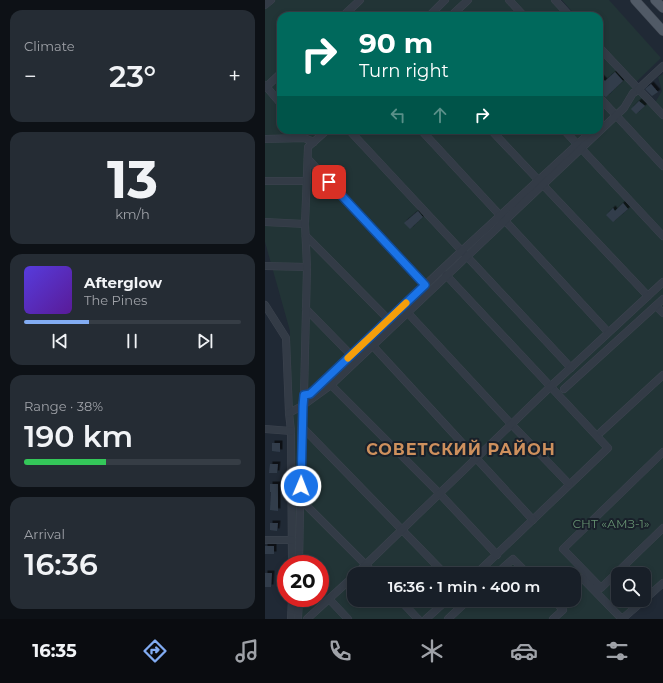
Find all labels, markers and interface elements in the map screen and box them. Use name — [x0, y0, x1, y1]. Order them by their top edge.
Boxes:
text: 90 m — [359, 26, 433, 60]
icon: right — [293, 28, 345, 80]
text: Climate — [24, 38, 75, 54]
text: 23° — [109, 58, 156, 95]
text: Turn right — [359, 60, 449, 82]
text: − — [24, 63, 37, 90]
text: + — [228, 63, 241, 90]
icon: left — [387, 104, 409, 126]
icon: ahead — [429, 104, 451, 126]
icon: right — [471, 104, 493, 126]
text: 13 — [107, 148, 158, 211]
pin — [312, 165, 346, 199]
icon: arrive — [318, 171, 340, 193]
text: km/h — [115, 206, 150, 222]
text: Afterglow — [84, 273, 162, 292]
text: The Pines — [84, 292, 147, 308]
icon: previous — [49, 330, 71, 352]
icon: pause — [121, 330, 143, 352]
icon: next — [194, 330, 216, 352]
text: Range · 38% — [24, 398, 103, 414]
text: 190 km — [24, 418, 133, 455]
district label: СОВЕТСКИЙ РАЙОН — [366, 439, 556, 459]
position arrow — [280, 465, 322, 507]
park label: СНТ «АМЗ-1» — [573, 516, 650, 531]
text: Arrival — [24, 526, 65, 542]
text: 16:36 — [24, 546, 98, 583]
speed limit sign: 20 — [277, 555, 329, 607]
map controls — [611, 567, 651, 607]
button: search — [611, 567, 651, 607]
text: 16:36 · 1 min · 400 m — [388, 577, 540, 596]
icon: directions — [141, 637, 169, 665]
icon: music — [233, 637, 261, 665]
icon: phone — [326, 637, 354, 665]
icon: climate — [418, 637, 446, 665]
icon: car — [510, 637, 538, 665]
icon: filters — [603, 637, 631, 665]
text: 16:35 — [32, 640, 77, 662]

